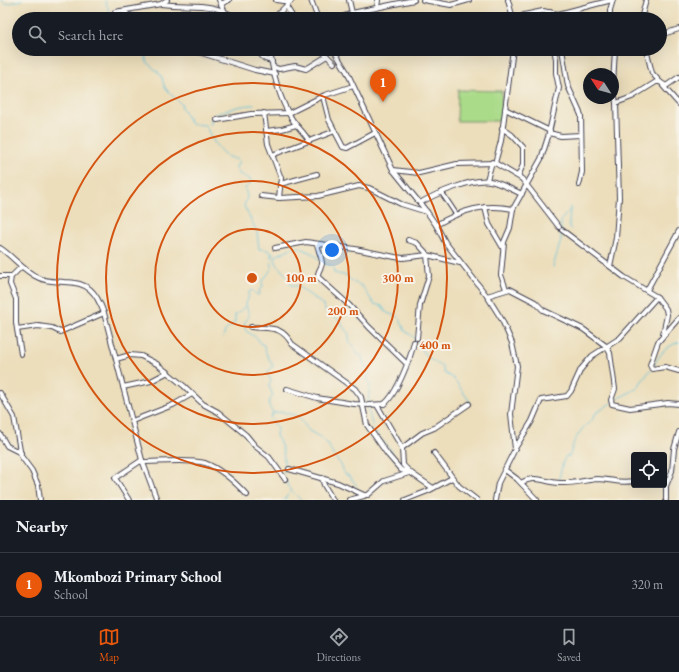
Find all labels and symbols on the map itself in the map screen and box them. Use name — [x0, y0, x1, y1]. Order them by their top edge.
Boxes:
north arrow — [583, 68, 619, 104]
pin: 1 — [370, 69, 396, 102]
your location — [322, 240, 342, 260]
text: 100 m — [285, 270, 317, 286]
text: 300 m — [382, 270, 414, 286]
centre of rings — [245, 271, 259, 285]
text: 200 m — [327, 303, 359, 319]
text: 400 m — [419, 337, 451, 353]

